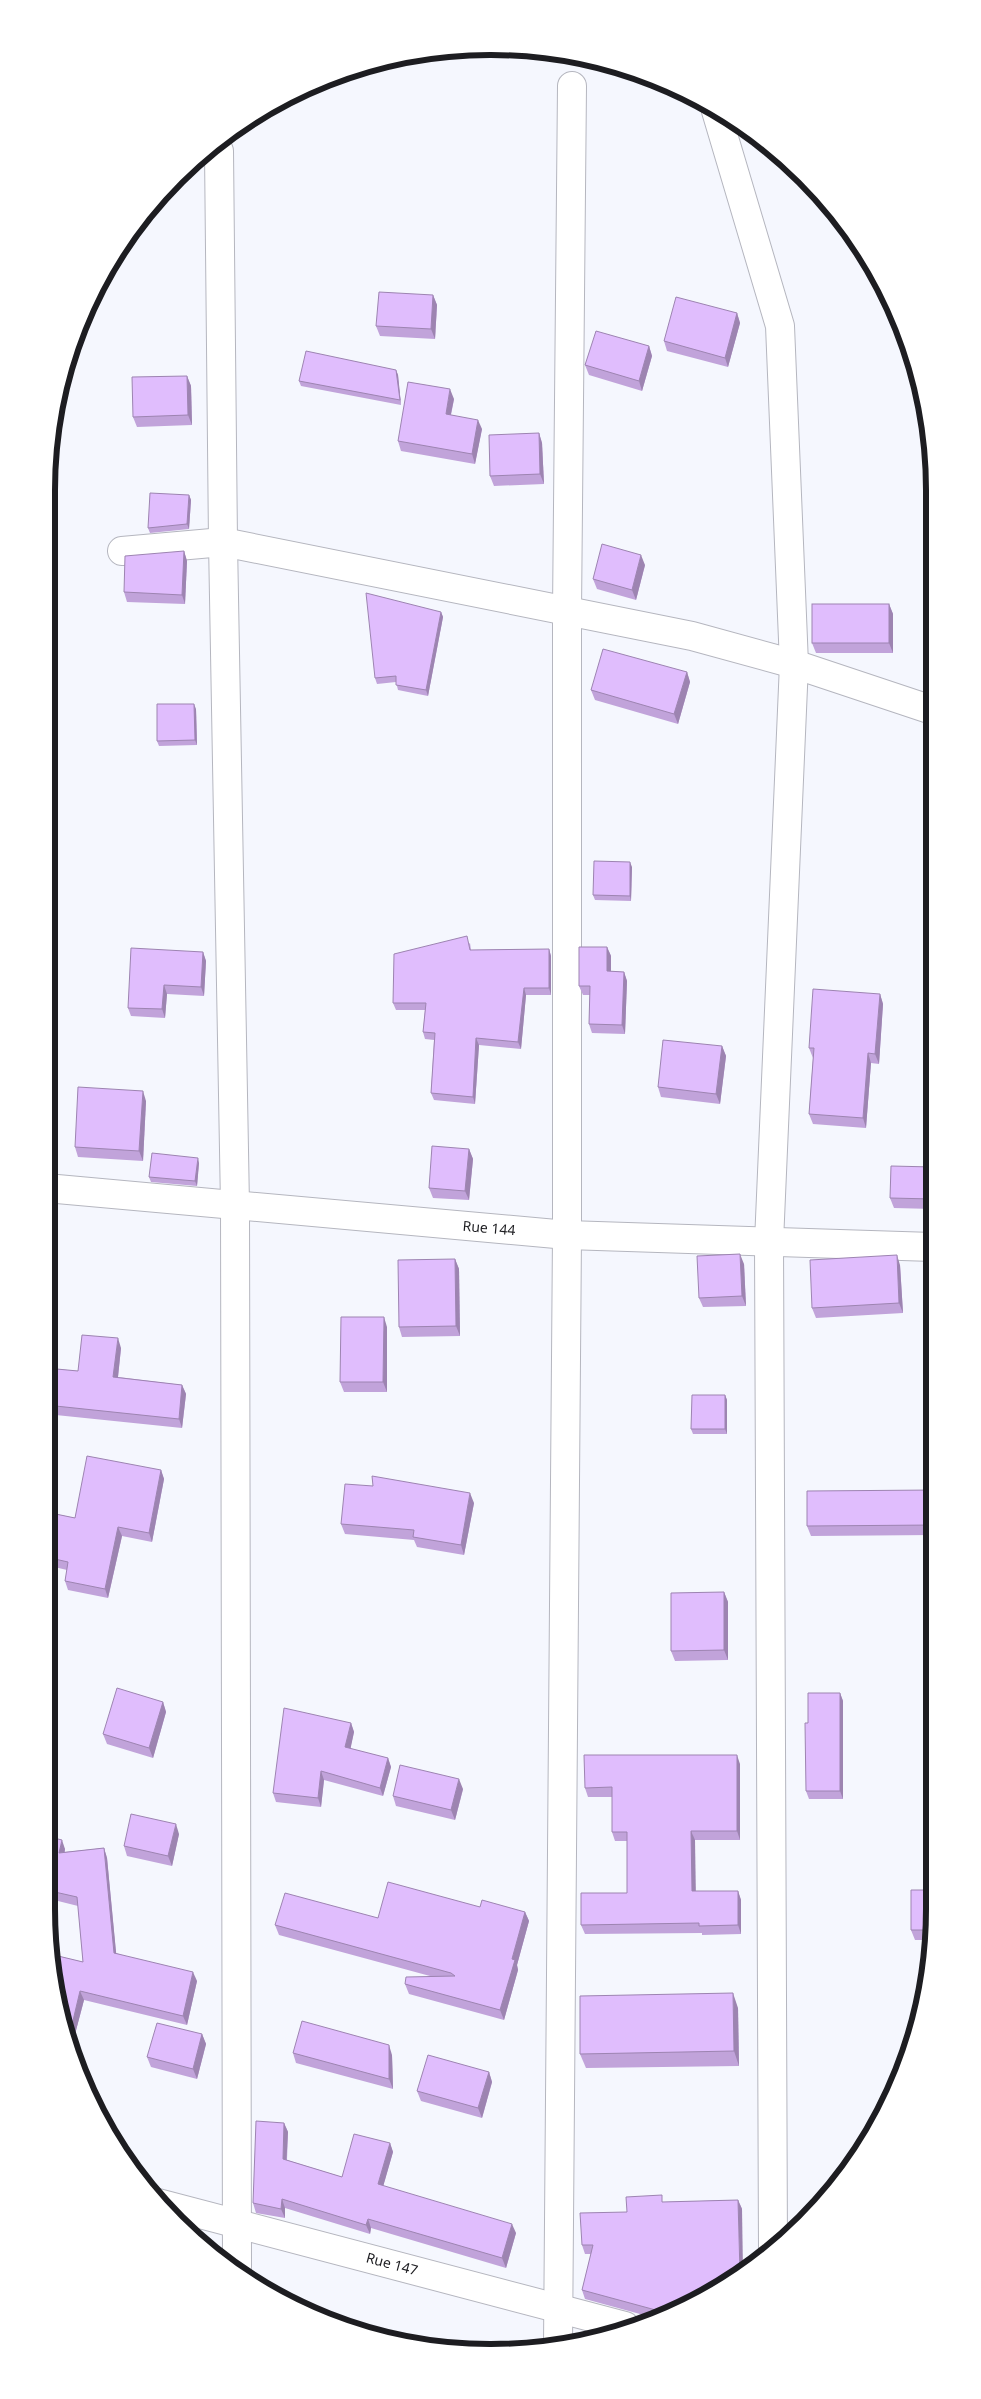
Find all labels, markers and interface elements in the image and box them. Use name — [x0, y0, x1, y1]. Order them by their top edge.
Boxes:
street label: Rue 144 — [462, 1216, 516, 1239]
street label: Rue 147 — [364, 2247, 420, 2280]

